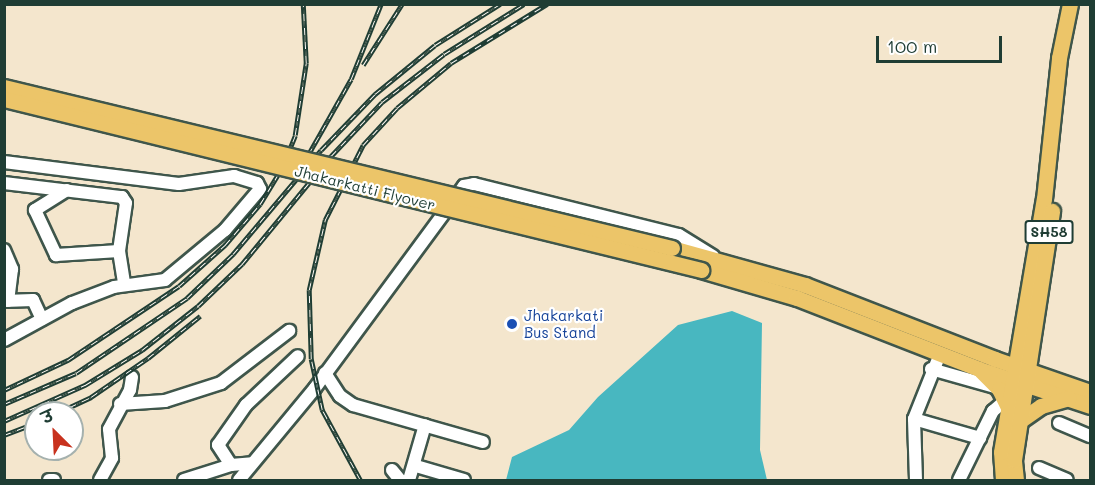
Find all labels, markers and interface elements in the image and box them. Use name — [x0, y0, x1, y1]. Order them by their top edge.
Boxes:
scale bar — [879, 24, 1005, 62]
text: 100 m — [887, 34, 937, 58]
street label: Jhakarkatti Flyover — [293, 162, 437, 214]
road number: SH58 — [1024, 221, 1074, 243]
place label: Jhakarkati Bus Stand — [524, 306, 603, 341]
marker: Jhakarkati Bus Stand — [505, 317, 519, 331]
north arrow — [24, 401, 84, 461]
text: उ — [38, 404, 56, 428]

